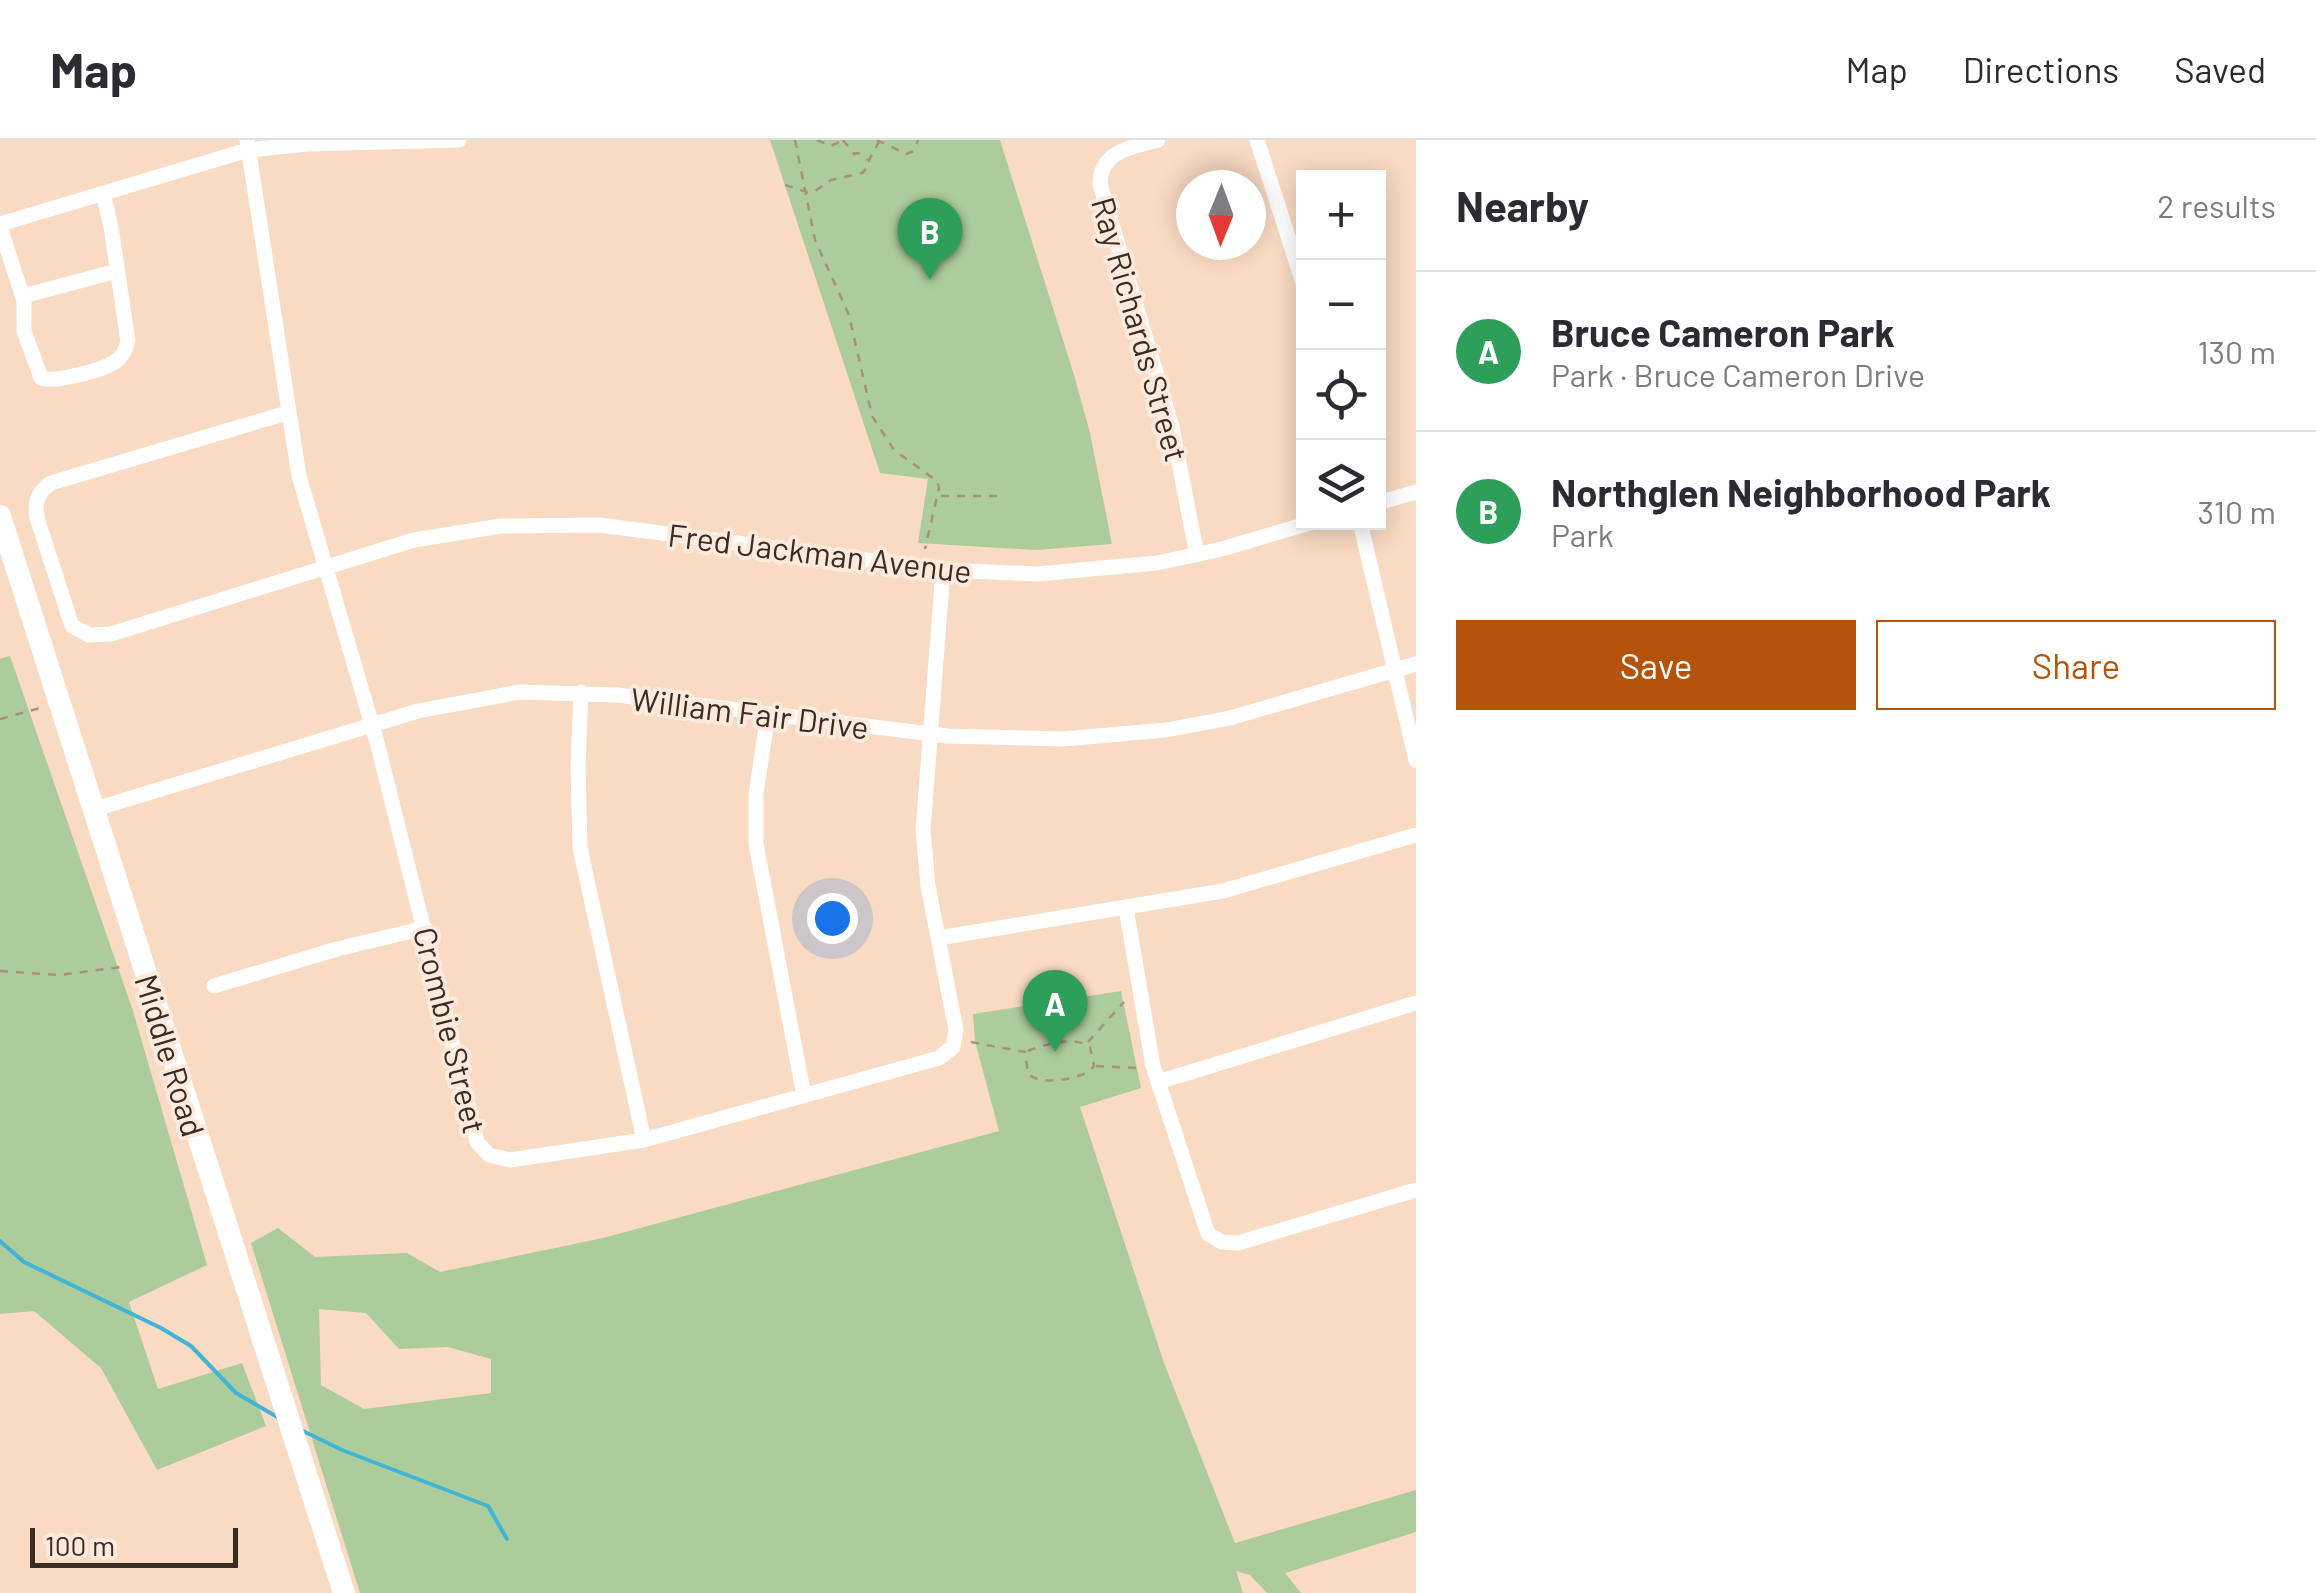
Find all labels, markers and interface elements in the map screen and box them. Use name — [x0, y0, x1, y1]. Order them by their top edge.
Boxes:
text: Map — [50, 40, 137, 98]
text: Map — [1846, 48, 1908, 90]
text: Directions — [1963, 48, 2119, 90]
text: Saved — [2174, 48, 2266, 90]
north arrow — [1176, 170, 1266, 260]
map controls — [1296, 170, 1386, 530]
button: + — [1296, 170, 1386, 260]
text: Nearby — [1456, 180, 1589, 230]
text: 2 results — [2157, 186, 2276, 224]
street label: Ray Richards Street — [1085, 193, 1197, 465]
pin: B — [898, 198, 962, 280]
button: − — [1296, 260, 1386, 350]
text: Bruce Cameron Park — [1551, 309, 1895, 355]
text: A — [1478, 332, 1499, 370]
text: 130 m — [2197, 332, 2276, 370]
button: locate — [1296, 350, 1386, 440]
text: Park · Bruce Cameron Drive — [1551, 355, 1925, 393]
button: layers — [1296, 440, 1386, 530]
text: Northglen Neighborhood Park — [1551, 469, 2051, 515]
text: B — [1479, 492, 1498, 530]
text: 310 m — [2198, 492, 2276, 530]
street label: Fred Jackman Avenue — [666, 515, 974, 589]
text: Park — [1551, 515, 1614, 553]
button: Save — [1456, 620, 1856, 710]
button: Share — [1876, 620, 2276, 710]
street label: William Fair Drive — [629, 679, 871, 745]
your location — [807, 893, 858, 944]
street label: Crombie Street — [407, 923, 495, 1137]
street label: Middle Road — [128, 969, 214, 1141]
pin: A — [1022, 970, 1088, 1052]
scale bar — [30, 1523, 238, 1568]
text: 100 m — [45, 1528, 115, 1562]

